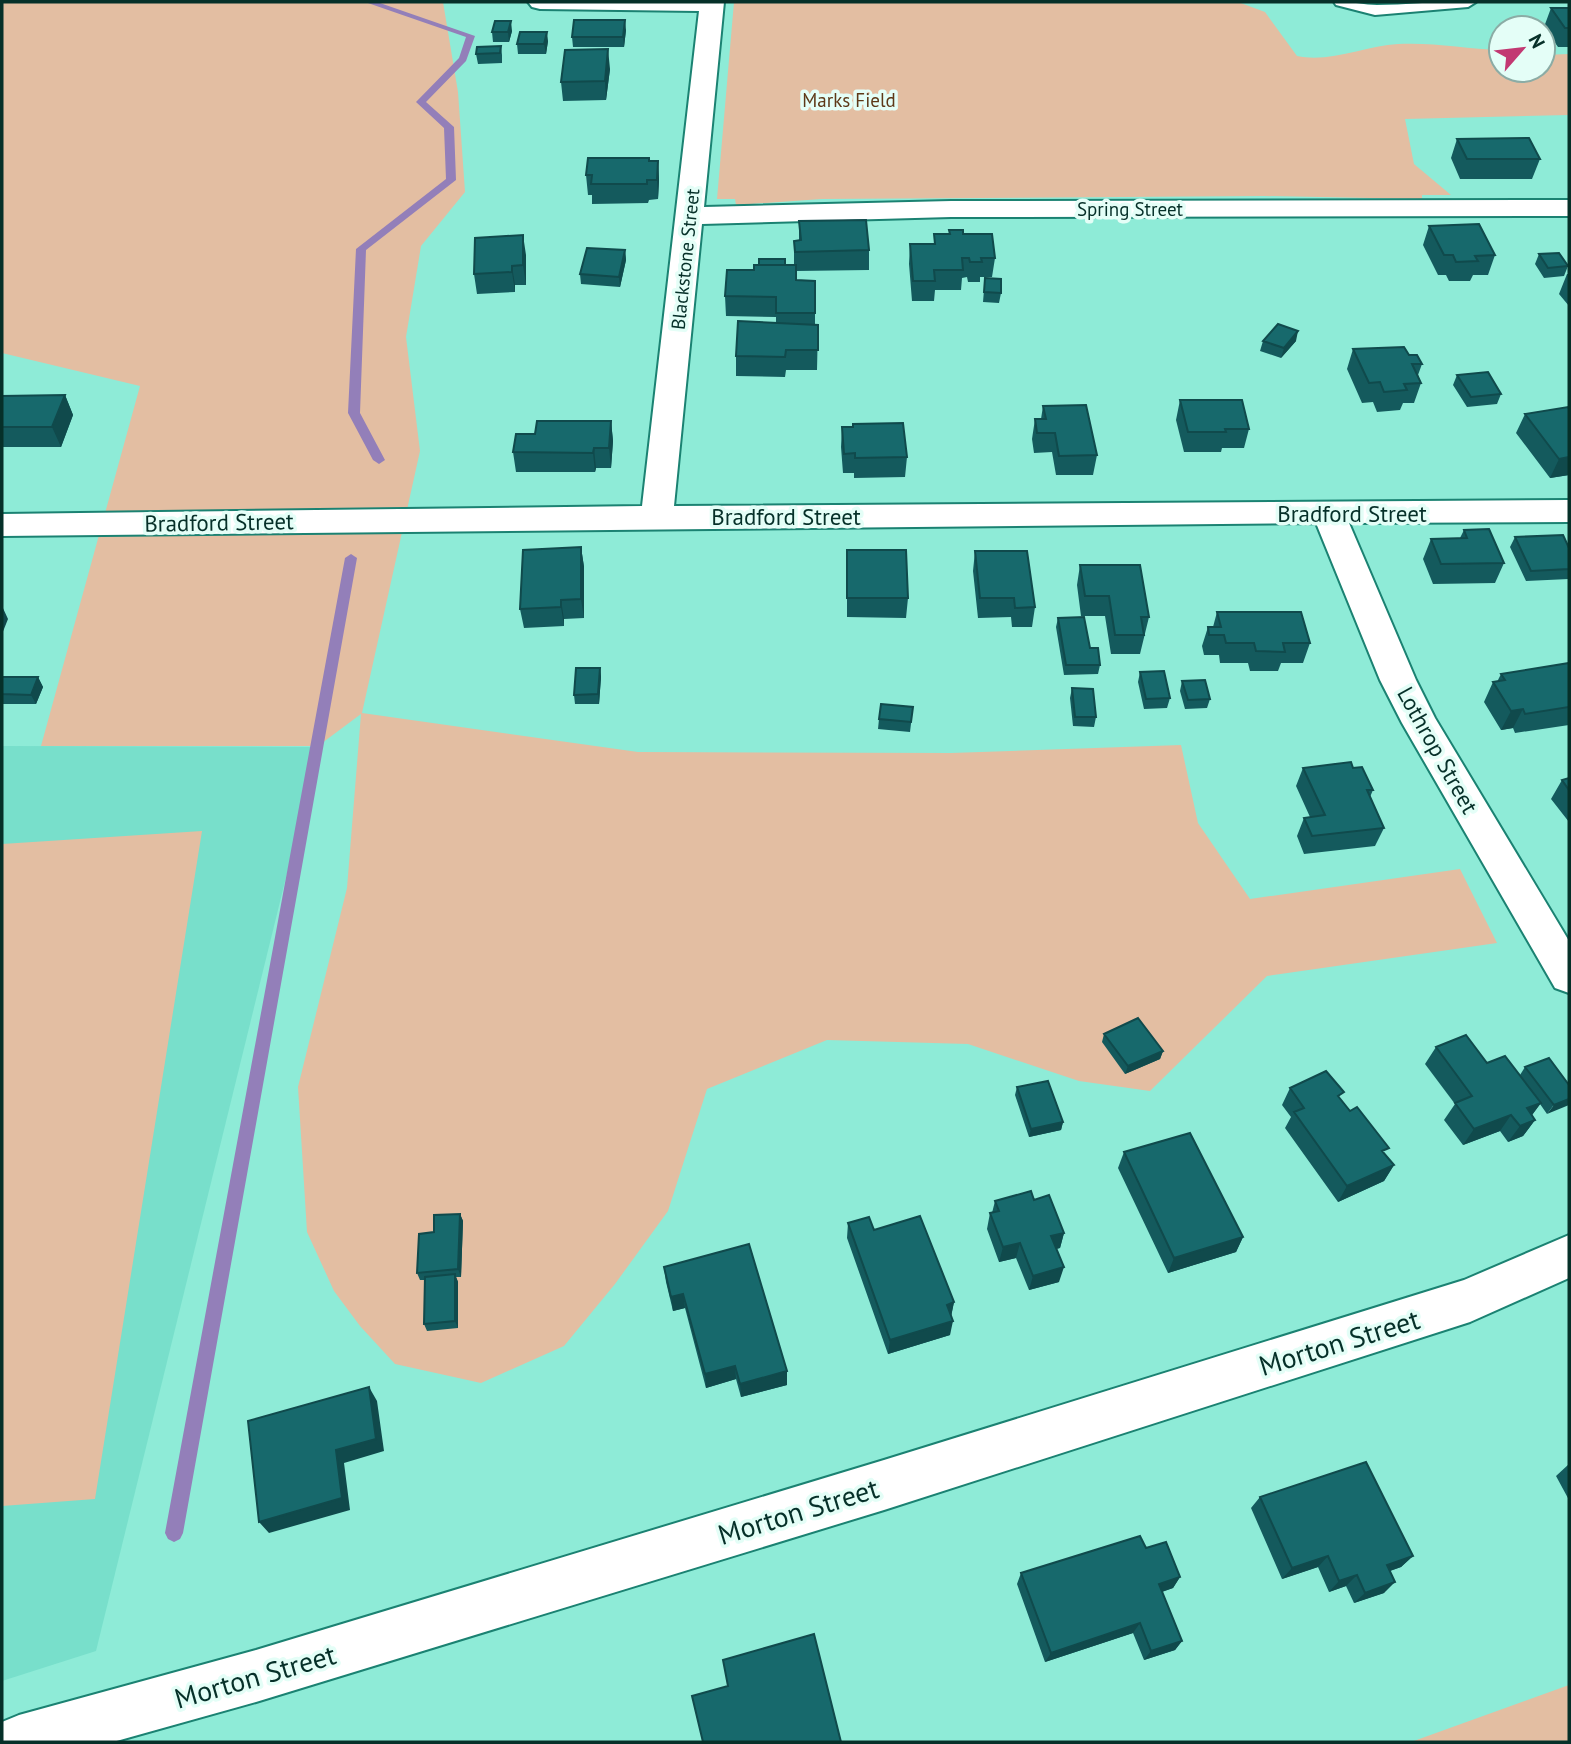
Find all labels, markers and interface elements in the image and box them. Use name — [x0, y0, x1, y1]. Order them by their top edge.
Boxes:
north arrow — [1487, 14, 1557, 84]
text: N — [1523, 30, 1551, 52]
park label: Marks Field — [802, 88, 896, 112]
street label: Blackstone Street — [666, 187, 704, 331]
street label: Spring Street — [1077, 197, 1184, 221]
street label: Bradford Street — [1277, 499, 1427, 528]
street label: Bradford Street — [711, 502, 861, 531]
street label: Bradford Street — [144, 506, 294, 538]
street label: Lothrop Street — [1391, 681, 1485, 819]
street label: Morton Street — [1254, 1300, 1424, 1384]
street label: Morton Street — [713, 1469, 883, 1553]
street label: Morton Street — [170, 1635, 340, 1717]

